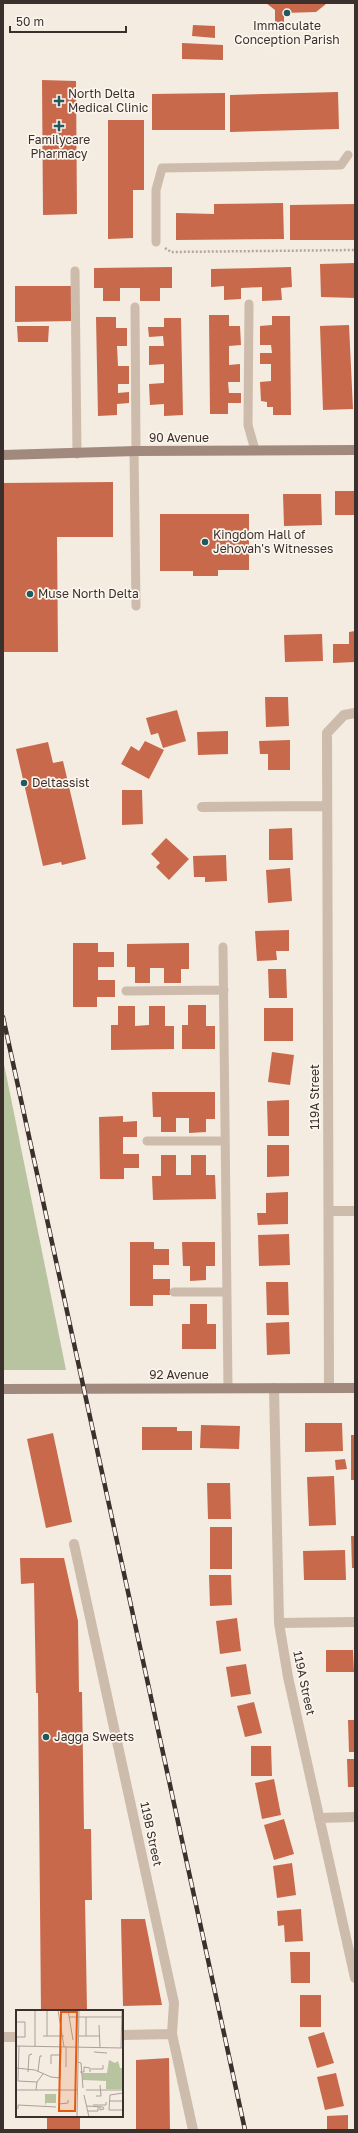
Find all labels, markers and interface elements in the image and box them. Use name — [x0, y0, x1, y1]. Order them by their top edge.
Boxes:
scale bar — [10, 8, 126, 34]
marker: Immaculate Conception Parish — [282, 8, 292, 18]
text: 50 m — [16, 14, 44, 29]
place label: Immaculate Conception Parish — [234, 18, 340, 47]
place label: North Delta Medical Clinic — [68, 86, 149, 115]
marker: North Delta Medical Clinic — [53, 95, 65, 107]
marker: Familycare Pharmacy — [54, 121, 64, 131]
place label: Familycare Pharmacy — [28, 132, 90, 161]
street label: 90 Avenue — [149, 430, 209, 445]
place label: Kingdom Hall of Jehovah's Witnesses — [213, 527, 333, 556]
marker: Kingdom Hall of Jehovah's Witnesses — [200, 537, 210, 547]
place label: Muse North Delta — [38, 586, 139, 601]
marker: Muse North Delta — [25, 589, 35, 599]
place label: Deltassist — [32, 775, 90, 790]
marker: Deltassist — [19, 778, 29, 788]
street label: 119A Street — [307, 1064, 322, 1130]
street label: 92 Avenue — [149, 1367, 209, 1382]
street label: 119A Street — [290, 1649, 319, 1717]
place label: Jagga Sweets — [54, 1729, 134, 1744]
marker: Jagga Sweets — [41, 1732, 51, 1742]
street label: 119B Street — [137, 1800, 166, 1868]
inset map — [16, 2010, 123, 2117]

